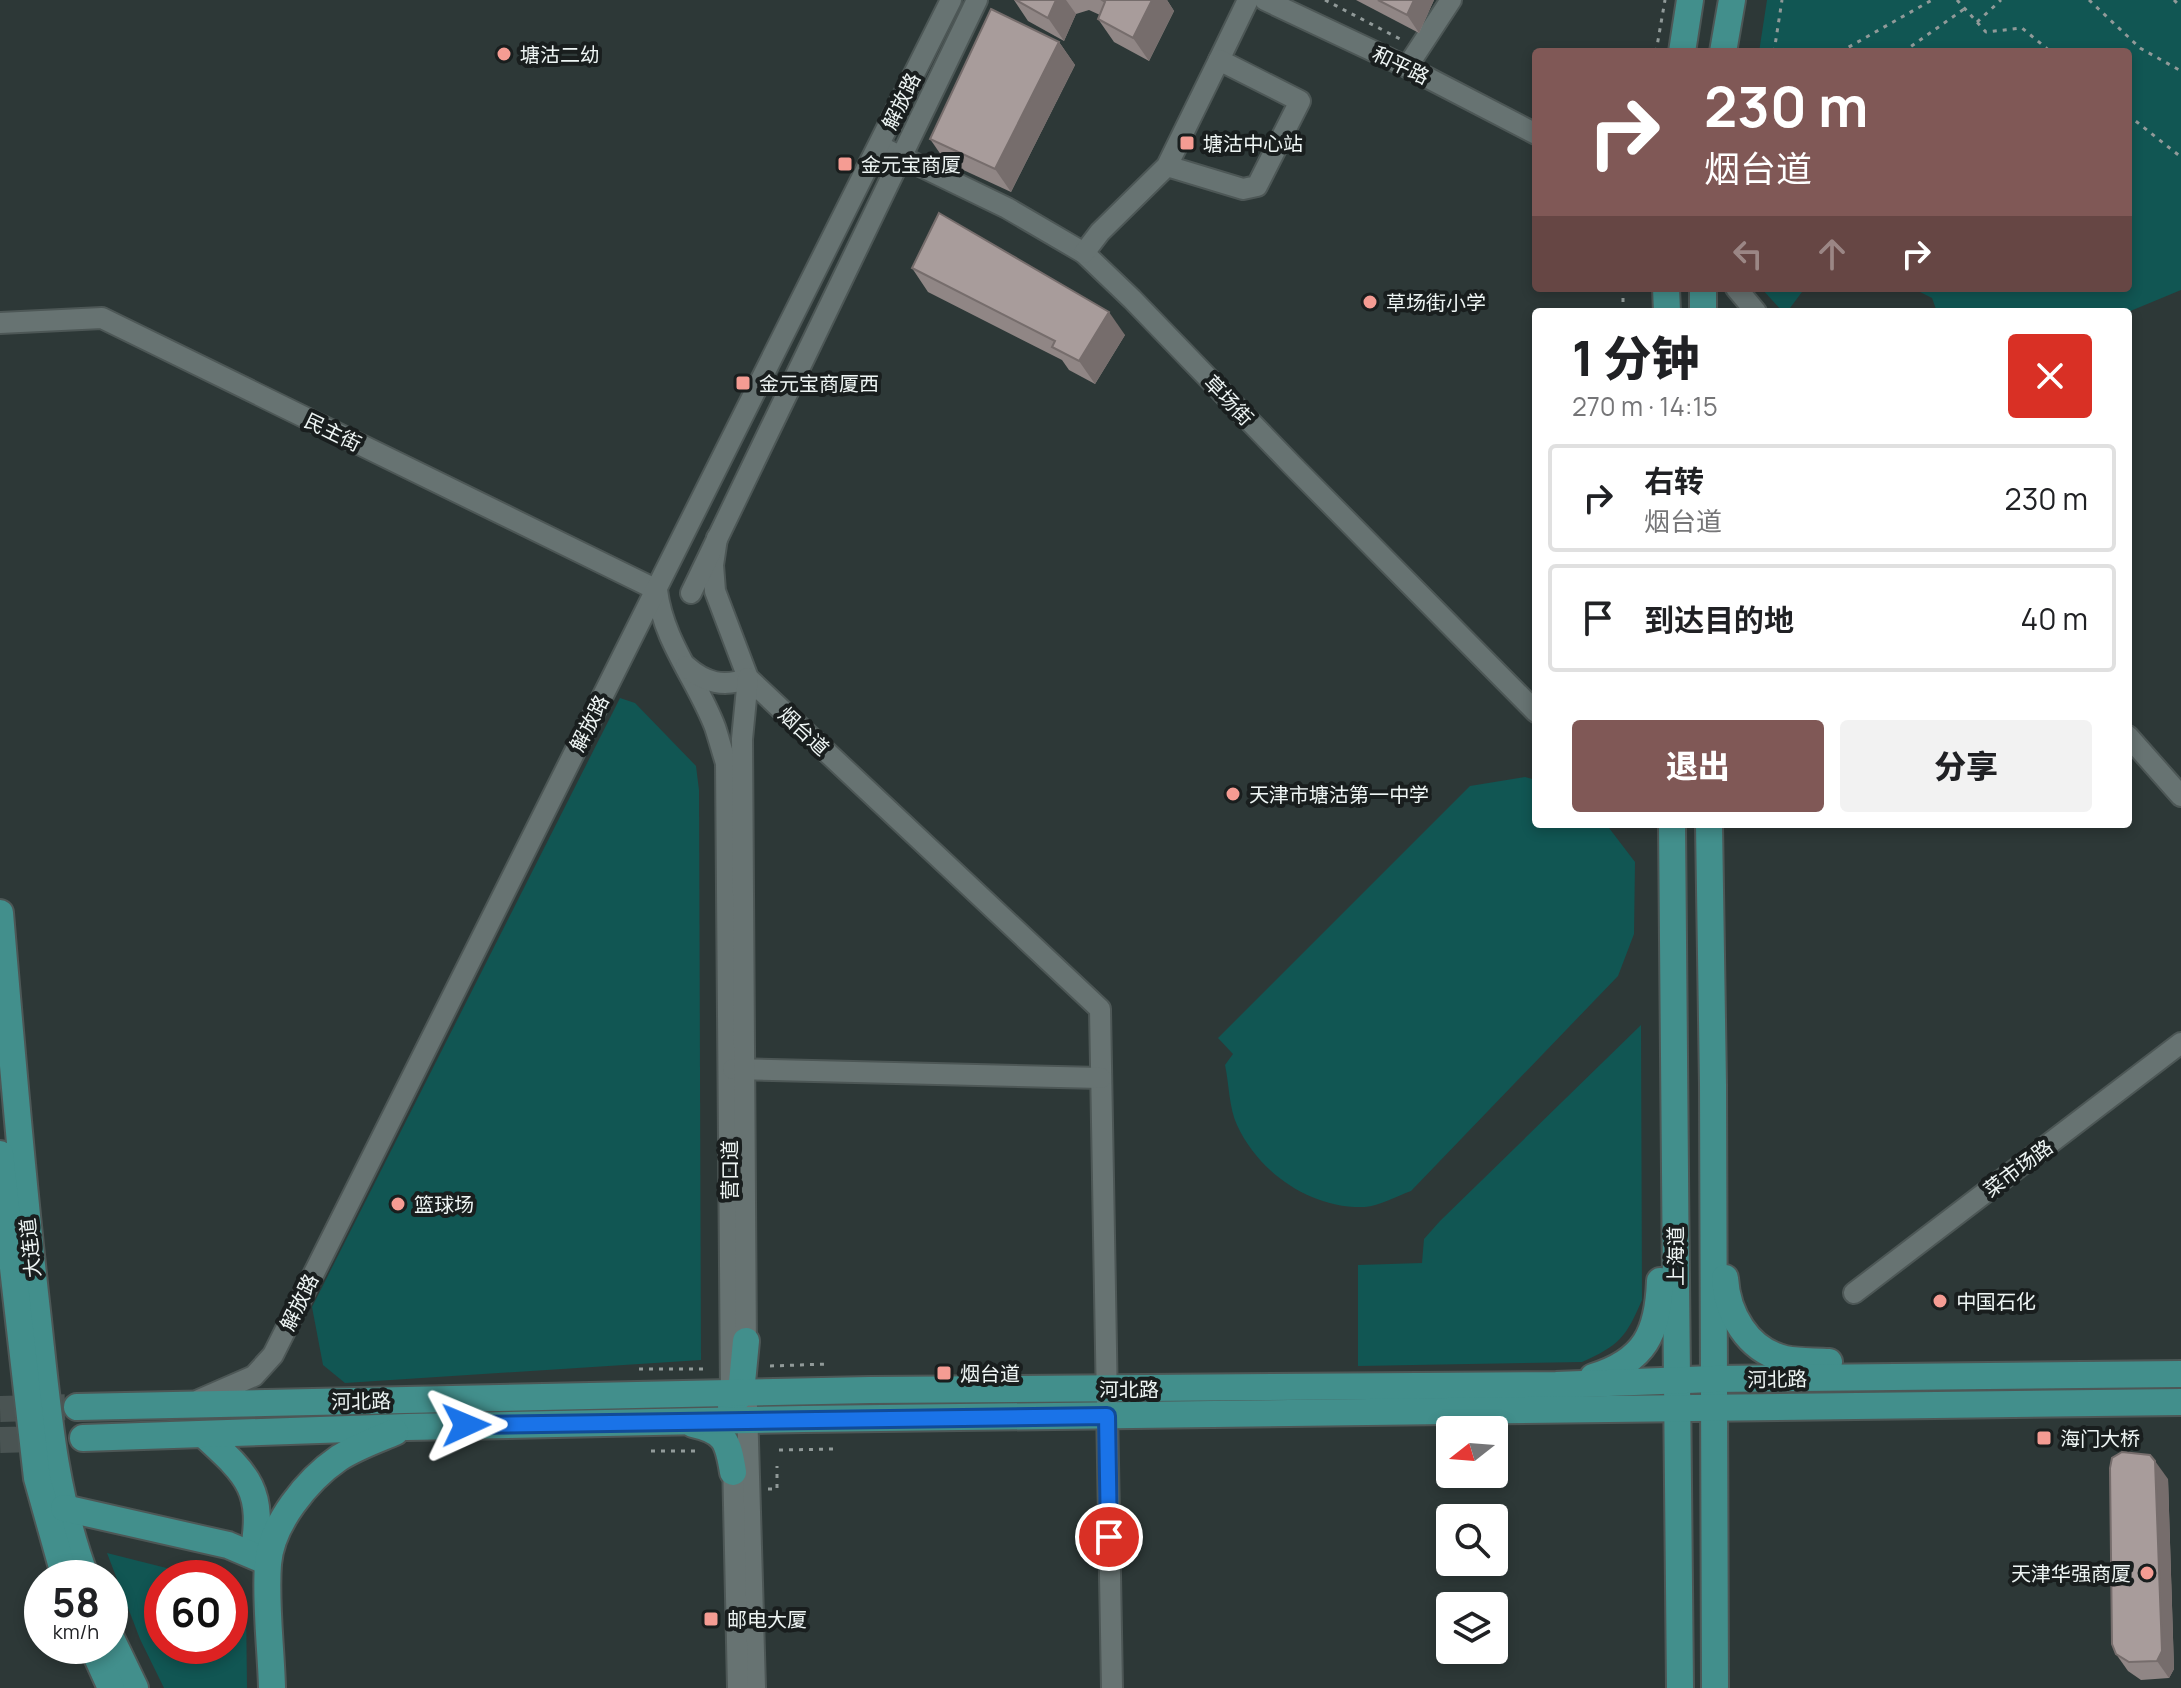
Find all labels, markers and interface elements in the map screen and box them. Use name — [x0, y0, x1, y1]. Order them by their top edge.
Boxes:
street label: 和平路 — [1368, 40, 1434, 90]
place label: 塘沽二幼 — [520, 41, 600, 68]
marker: 塘沽二幼 — [495, 45, 513, 63]
text: 230 m — [1704, 67, 1868, 144]
street label: 解放路 — [876, 68, 926, 134]
icon: right — [1572, 80, 1676, 184]
place label: 塘沽中心站 — [1203, 130, 1303, 157]
marker: 塘沽中心站 — [1178, 134, 1196, 152]
text: 烟台道 — [1704, 144, 1812, 193]
place label: 金元宝商厦 — [861, 151, 961, 178]
marker: 金元宝商厦 — [836, 155, 854, 173]
icon: left — [1726, 232, 1770, 276]
icon: ahead — [1810, 232, 1854, 276]
icon: right — [1894, 232, 1938, 276]
place label: 草场街小学 — [1386, 289, 1486, 316]
marker: 草场街小学 — [1361, 293, 1379, 311]
text: 1 分钟 — [1572, 325, 1699, 390]
button: close — [2008, 334, 2092, 418]
street label: 草场街 — [1198, 369, 1260, 431]
place label: 金元宝商厦西 — [759, 370, 879, 397]
marker: 金元宝商厦西 — [734, 374, 752, 392]
text: 270 m · 14:15 — [1572, 388, 1718, 424]
street label: 民主街 — [300, 407, 366, 457]
text: 右转 — [1644, 460, 1704, 501]
icon: right — [1576, 476, 1620, 520]
text: 230 m — [2005, 478, 2088, 519]
text: 烟台道 — [1644, 503, 1722, 539]
icon: arrive — [1576, 596, 1620, 640]
text: 40 m — [2021, 598, 2088, 639]
text: 到达目的地 — [1644, 599, 1794, 640]
street label: 解放路 — [563, 690, 615, 756]
street label: 烟台道 — [773, 701, 835, 761]
button: 退出 — [1572, 720, 1824, 812]
button: 分享 — [1840, 720, 2092, 812]
place label: 天津市塘沽第一中学 — [1249, 781, 1429, 808]
marker: 天津市塘沽第一中学 — [1224, 785, 1242, 803]
street label: 菜市场路 — [1978, 1133, 2058, 1203]
street label: 营口道 — [716, 1140, 743, 1200]
place label: 篮球场 — [414, 1191, 474, 1218]
marker: 篮球场 — [389, 1195, 407, 1213]
street label: 大连道 — [13, 1217, 47, 1279]
street label: 上海道 — [1662, 1226, 1689, 1286]
street label: 解放路 — [274, 1269, 324, 1335]
place label: 中国石化 — [1956, 1288, 2036, 1315]
marker: 中国石化 — [1931, 1292, 1949, 1310]
place label: 烟台道 — [960, 1360, 1020, 1387]
marker: 烟台道 — [935, 1364, 953, 1382]
street label: 河北路 — [1747, 1365, 1807, 1393]
street label: 河北路 — [1099, 1376, 1159, 1403]
position arrow — [424, 1383, 508, 1467]
street label: 河北路 — [331, 1387, 391, 1415]
north arrow — [1436, 1416, 1508, 1488]
map controls — [1436, 1416, 1508, 1664]
place label: 海门大桥 — [2060, 1425, 2140, 1452]
marker: 海门大桥 — [2035, 1429, 2053, 1447]
pin — [1075, 1503, 1143, 1571]
button: search — [1436, 1504, 1508, 1576]
icon: arrive — [1087, 1515, 1131, 1559]
speed limit sign: 60 — [144, 1560, 248, 1664]
place label: 天津华强商厦 — [2011, 1560, 2131, 1587]
marker: 天津华强商厦 — [2138, 1564, 2156, 1582]
text: 58 — [52, 1574, 100, 1629]
button: layers — [1436, 1592, 1508, 1664]
place label: 邮电大厦 — [727, 1606, 807, 1633]
marker: 邮电大厦 — [702, 1610, 720, 1628]
text: km/h — [53, 1618, 99, 1645]

